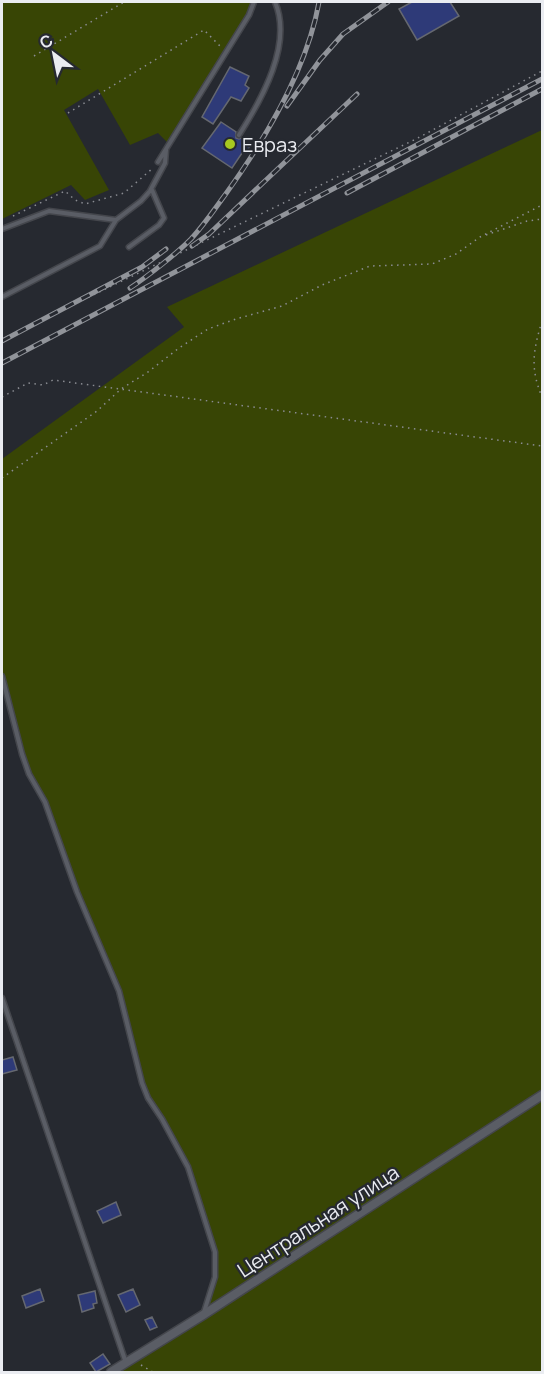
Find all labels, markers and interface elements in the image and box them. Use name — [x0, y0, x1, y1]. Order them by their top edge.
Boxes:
north arrow — [24, 24, 84, 84]
text: С — [35, 29, 57, 54]
place label: Евраз — [242, 131, 297, 158]
marker: Евраз — [223, 137, 237, 151]
street label: Центральная улица — [232, 1159, 404, 1283]

